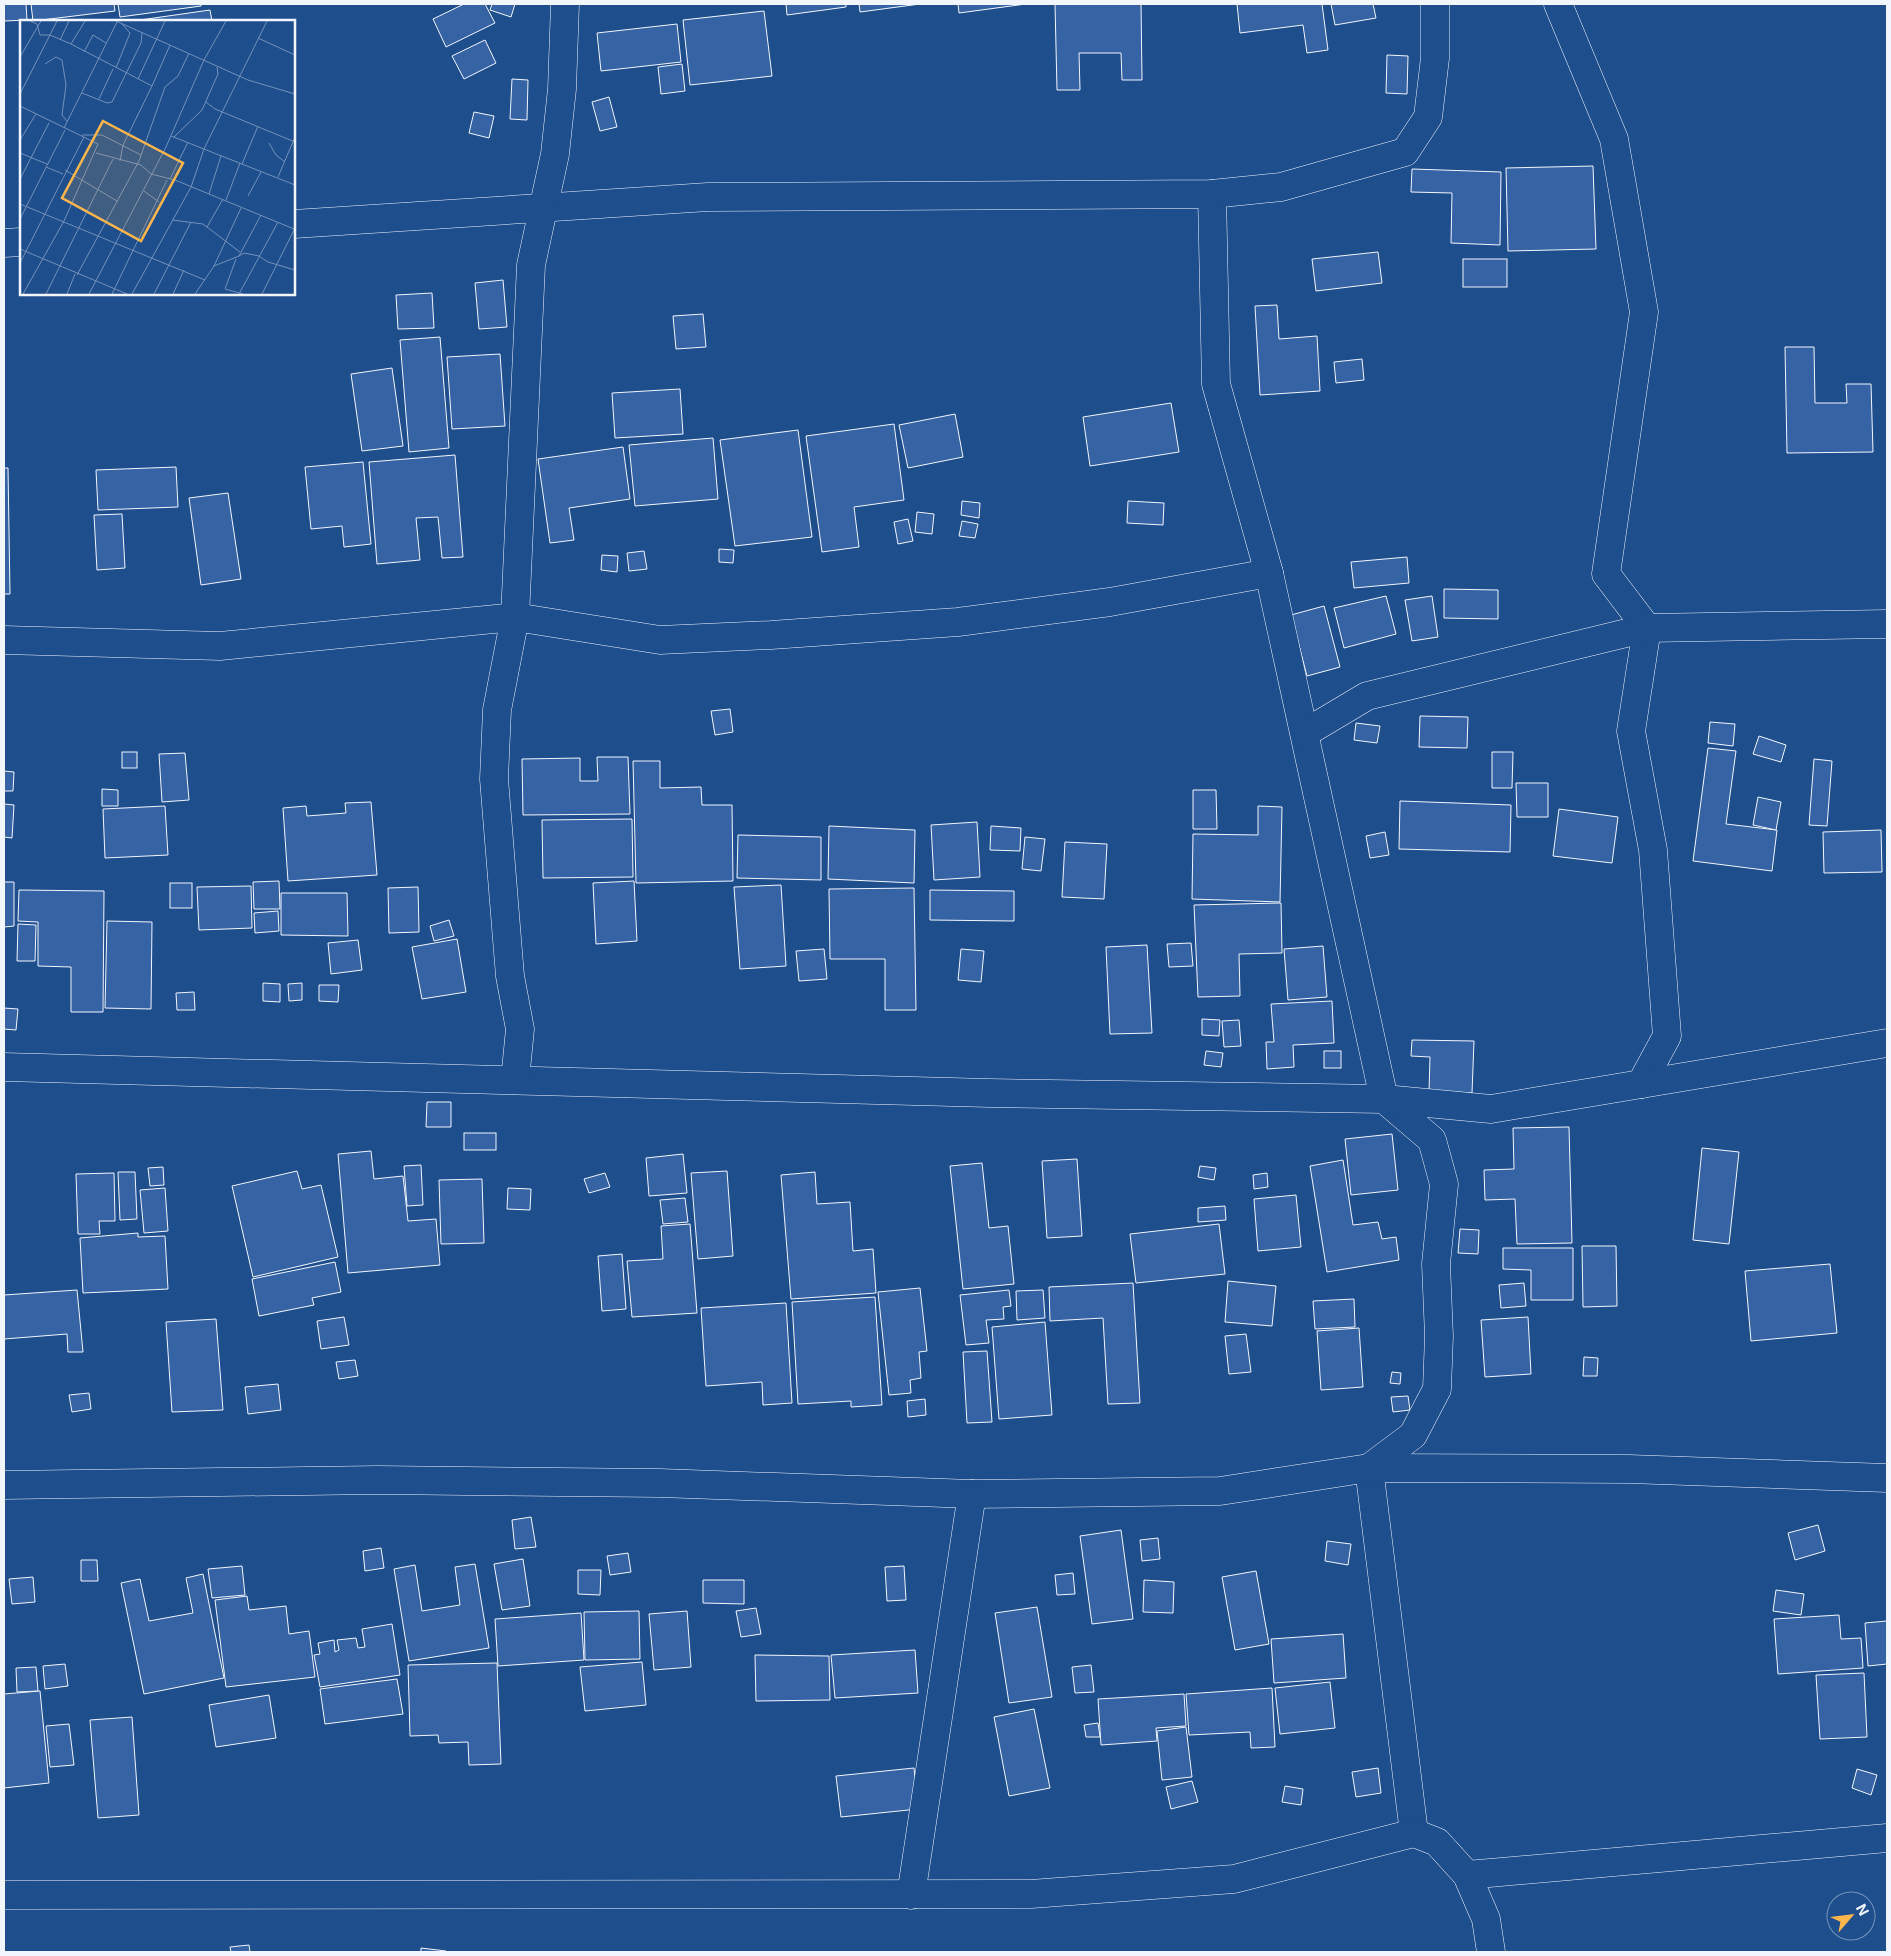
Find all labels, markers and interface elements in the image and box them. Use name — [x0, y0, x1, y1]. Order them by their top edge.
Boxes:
inset map — [20, 20, 295, 295]
north arrow — [1826, 1891, 1876, 1941]
text: N — [1853, 1901, 1873, 1918]

